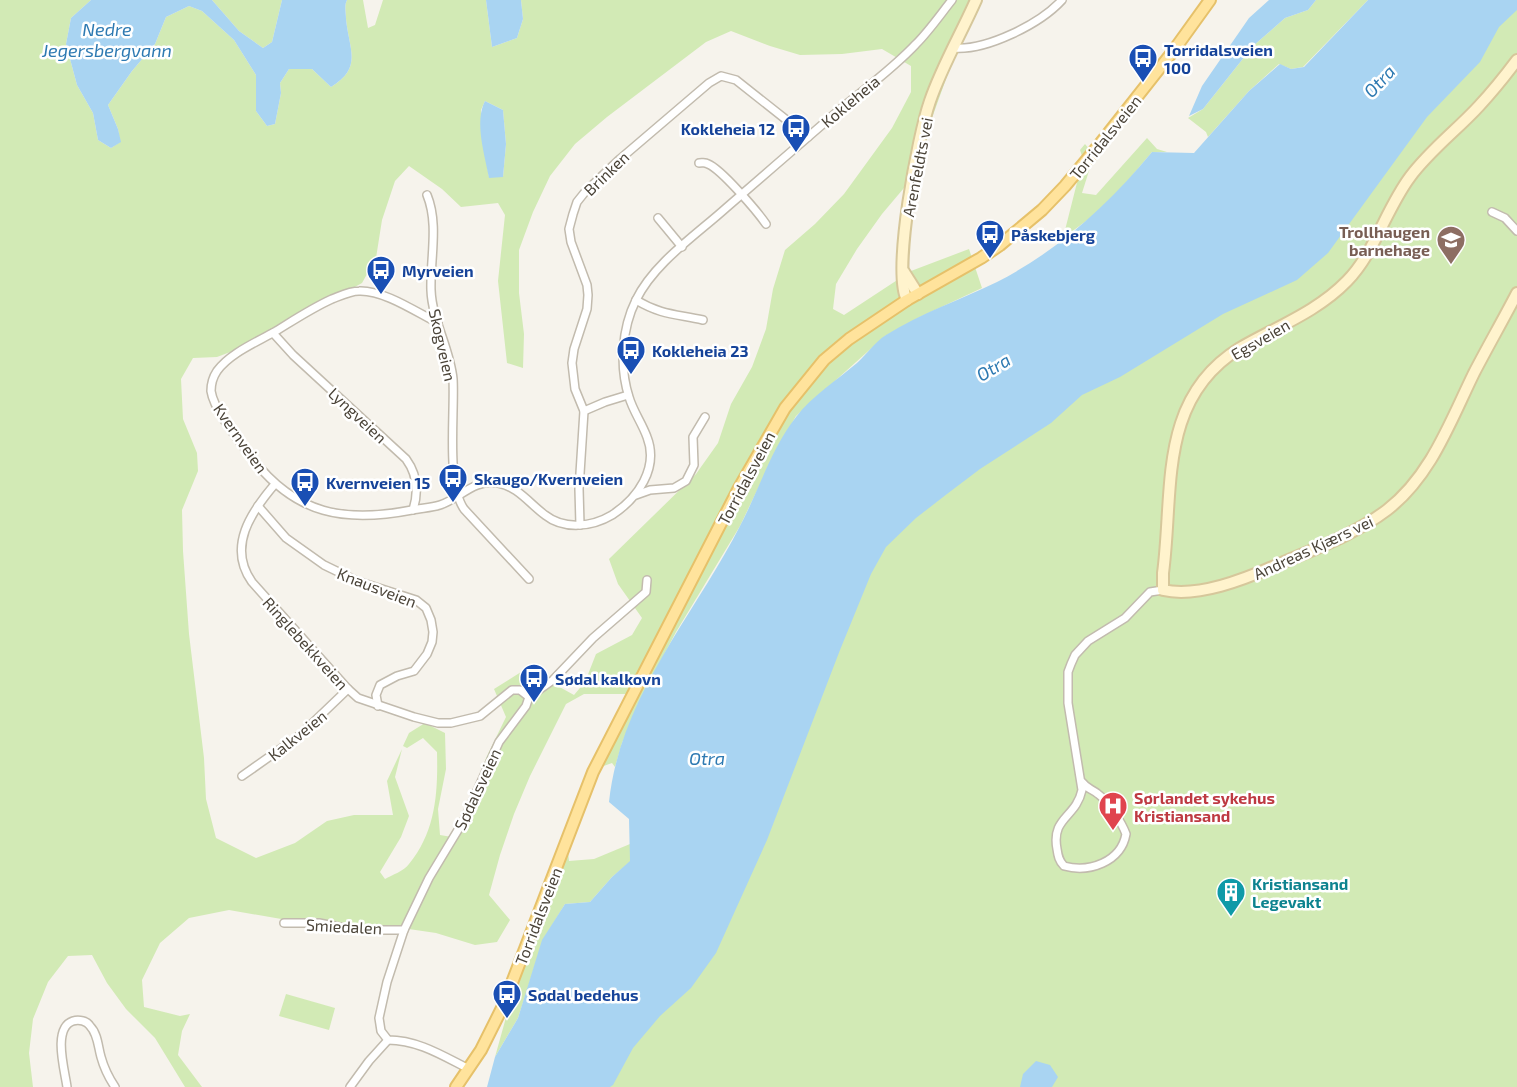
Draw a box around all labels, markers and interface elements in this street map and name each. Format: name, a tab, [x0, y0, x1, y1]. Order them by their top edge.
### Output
water label: Nedre Jegersbergvann	[41, 18, 172, 61]
place label: Torridalsveien 100	[1164, 40, 1273, 77]
bus stop icon: Torridalsveien 100	[1127, 42, 1159, 84]
water label: Otra	[1359, 60, 1399, 102]
street label: Kokleheia	[817, 71, 883, 131]
street label: Torridalsveien	[1065, 91, 1145, 183]
bus stop icon: Kokleheia 12	[780, 112, 812, 154]
street label: Arenfeldts vei	[898, 116, 936, 218]
place label: Kokleheia 12	[681, 119, 775, 138]
street label: Brinken	[579, 147, 633, 199]
bus stop icon: Påskebjerg	[974, 218, 1006, 260]
place label: Trollhaugen barnehage	[1339, 222, 1430, 259]
school or university icon: Trollhaugen barnehage	[1435, 224, 1467, 266]
place label: Påskebjerg	[1011, 225, 1096, 244]
bus stop icon: Myrveien	[365, 254, 397, 296]
place label: Myrveien	[402, 261, 474, 281]
street label: Skogveien	[425, 307, 461, 383]
street label: Egsveien	[1227, 315, 1293, 363]
bus stop icon: Kokleheia 23	[615, 334, 647, 376]
place label: Kokleheia 23	[652, 341, 749, 360]
water label: Otra	[972, 348, 1014, 386]
street label: Lyngveien	[325, 383, 391, 447]
street label: Kvernveien	[210, 400, 272, 476]
street label: Torridalsveien	[713, 428, 779, 528]
bus stop icon: Skaugo/Kvernveien	[437, 462, 469, 504]
bus stop icon: Kvernveien 15	[289, 466, 321, 508]
place label: Skaugo/Kvernveien	[474, 469, 623, 488]
place label: Kvernveien 15	[326, 473, 430, 492]
street label: Andreas Kjærs vei	[1250, 511, 1376, 584]
street label: Knausveien	[335, 563, 419, 611]
street label: Ringlebekkveien	[259, 593, 353, 693]
bus stop icon: Sødal kalkovn	[518, 662, 550, 704]
place label: Sødal kalkovn	[555, 669, 661, 688]
street label: Kalkveien	[264, 706, 330, 764]
street label: Sødalsveien	[450, 745, 504, 833]
water label: Otra	[689, 747, 725, 769]
place label: Sørlandet sykehus Kristiansand	[1134, 788, 1275, 825]
hospital icon: Sørlandet sykehus Kristiansand	[1097, 790, 1129, 832]
street label: Torridalsveien	[511, 865, 565, 967]
place label: Kristiansand Legevakt	[1252, 874, 1348, 911]
building icon: Kristiansand Legevakt	[1215, 876, 1247, 918]
street label: Smiedalen	[305, 915, 383, 937]
bus stop icon: Sødal bedehus	[491, 978, 523, 1020]
place label: Sødal bedehus	[528, 985, 639, 1004]

